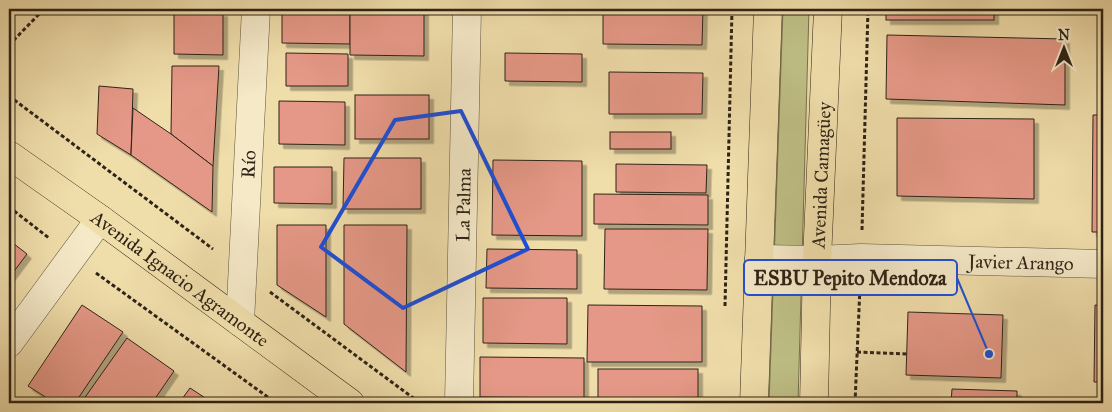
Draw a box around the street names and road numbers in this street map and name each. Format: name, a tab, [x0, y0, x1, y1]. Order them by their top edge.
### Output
street label: Avenida Camagüey	[806, 100, 836, 250]
street label: Río	[236, 149, 261, 179]
street label: La Palma	[451, 167, 476, 242]
street label: Avenida Ignacio Agramonte	[86, 205, 274, 352]
street label: Javier Arango	[966, 250, 1074, 276]

